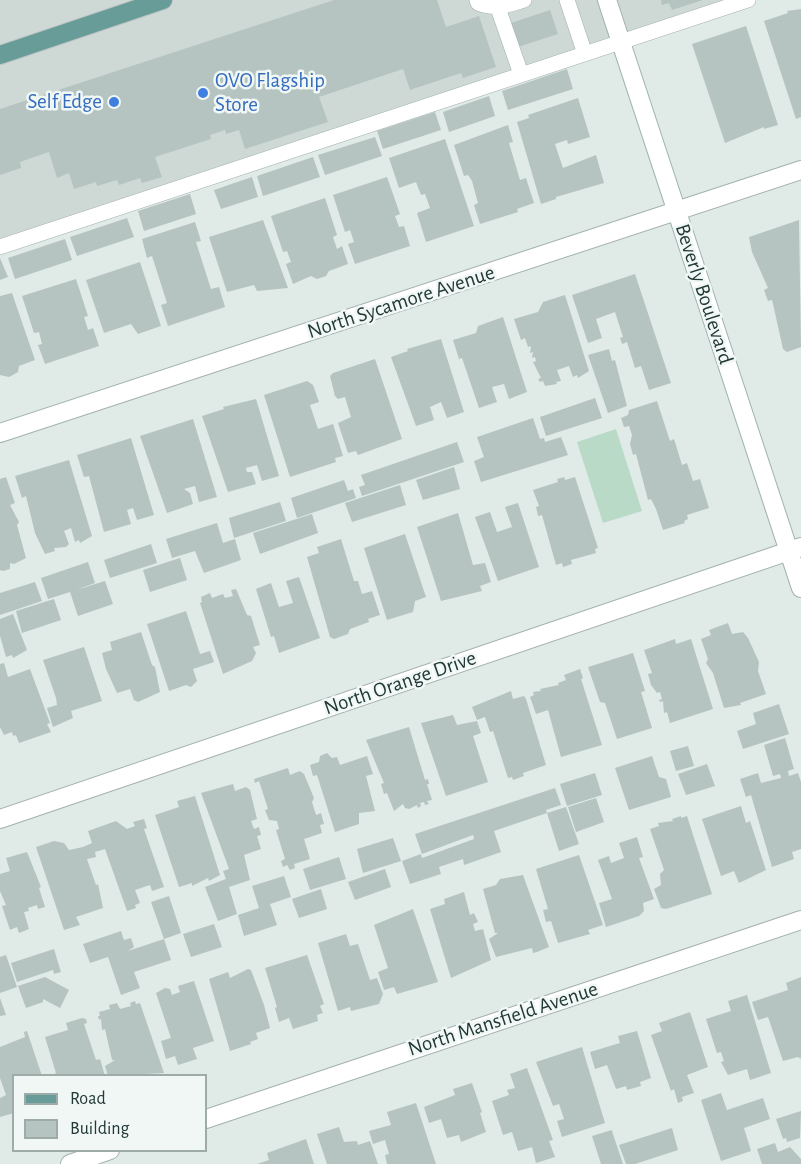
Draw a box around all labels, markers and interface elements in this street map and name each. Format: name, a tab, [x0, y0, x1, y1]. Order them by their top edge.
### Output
place label: OVO Flagship Store	[215, 68, 325, 118]
marker: OVO Flagship Store	[196, 86, 210, 100]
place label: Self Edge	[27, 89, 102, 115]
marker: Self Edge	[107, 95, 121, 109]
street label: Beverly Boulevard	[669, 221, 739, 367]
street label: North Sycamore Avenue	[304, 260, 498, 344]
street label: North Orange Drive	[321, 645, 479, 721]
street label: North Mansfield Avenue	[405, 976, 601, 1062]
legend	[12, 1074, 207, 1152]
text: Road	[70, 1090, 106, 1108]
text: Building	[70, 1120, 129, 1138]

